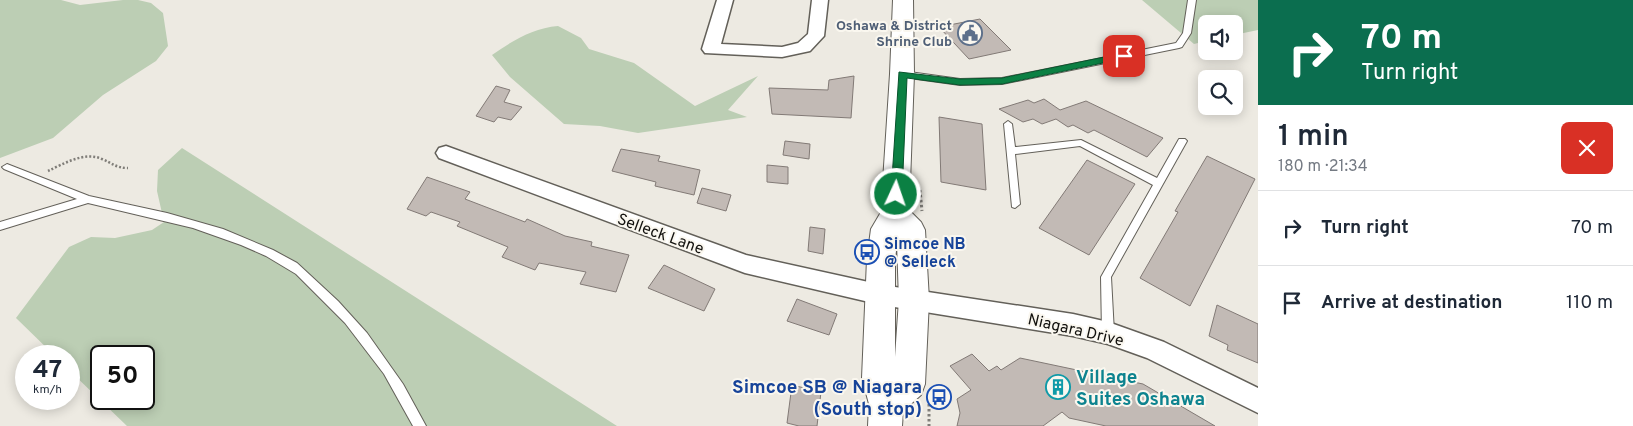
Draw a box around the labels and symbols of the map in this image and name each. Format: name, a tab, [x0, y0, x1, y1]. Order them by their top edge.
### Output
place label: Oshawa & District Shrine Club	[836, 18, 952, 51]
public building icon: Oshawa & District Shrine Club	[957, 20, 983, 46]
pin	[1103, 35, 1145, 77]
position arrow	[869, 167, 921, 219]
street label: Selleck Lane	[614, 210, 706, 260]
place label: Simcoe NB @ Selleck	[884, 235, 966, 273]
bus stop icon: Simcoe NB @ Selleck	[854, 239, 880, 265]
street label: Niagara Drive	[1026, 310, 1125, 352]
speed limit sign: 50	[90, 345, 155, 410]
place label: Village Suites Oshawa	[1076, 366, 1205, 412]
building icon: Village Suites Oshawa	[1045, 374, 1071, 400]
place label: Simcoe SB @ Niagara (South stop)	[732, 376, 922, 422]
bus stop icon: Simcoe SB @ Niagara (South stop)	[926, 384, 952, 410]

